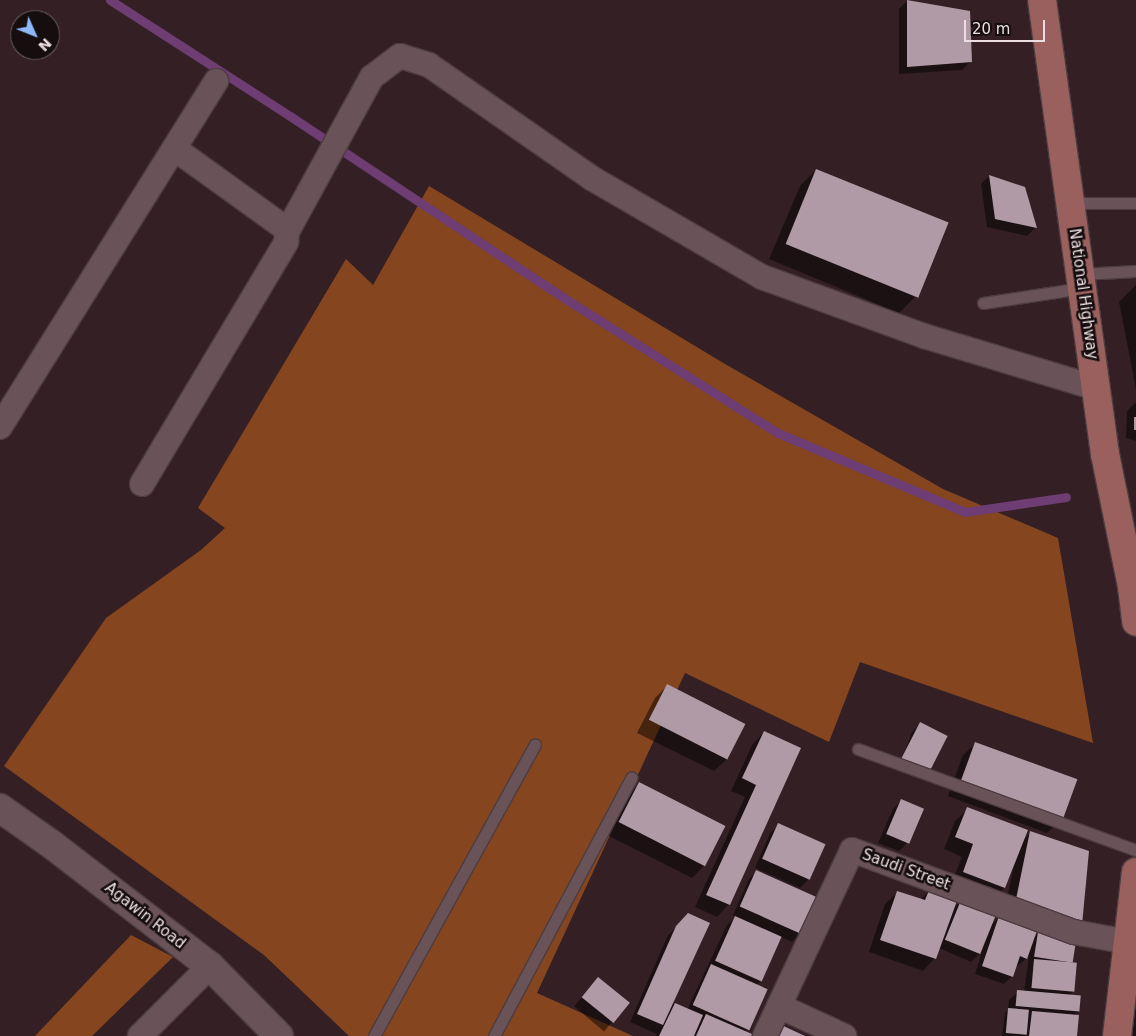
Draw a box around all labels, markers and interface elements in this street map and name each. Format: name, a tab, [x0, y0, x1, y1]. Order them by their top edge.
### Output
north arrow	[10, 10, 60, 60]
scale bar	[966, 10, 1047, 42]
text: 20 m	[972, 20, 1010, 38]
text: N	[35, 35, 55, 54]
street label: National Highway	[1065, 227, 1101, 361]
street label: Saudi Street	[860, 846, 952, 894]
street label: Agawin Road	[101, 879, 189, 953]

